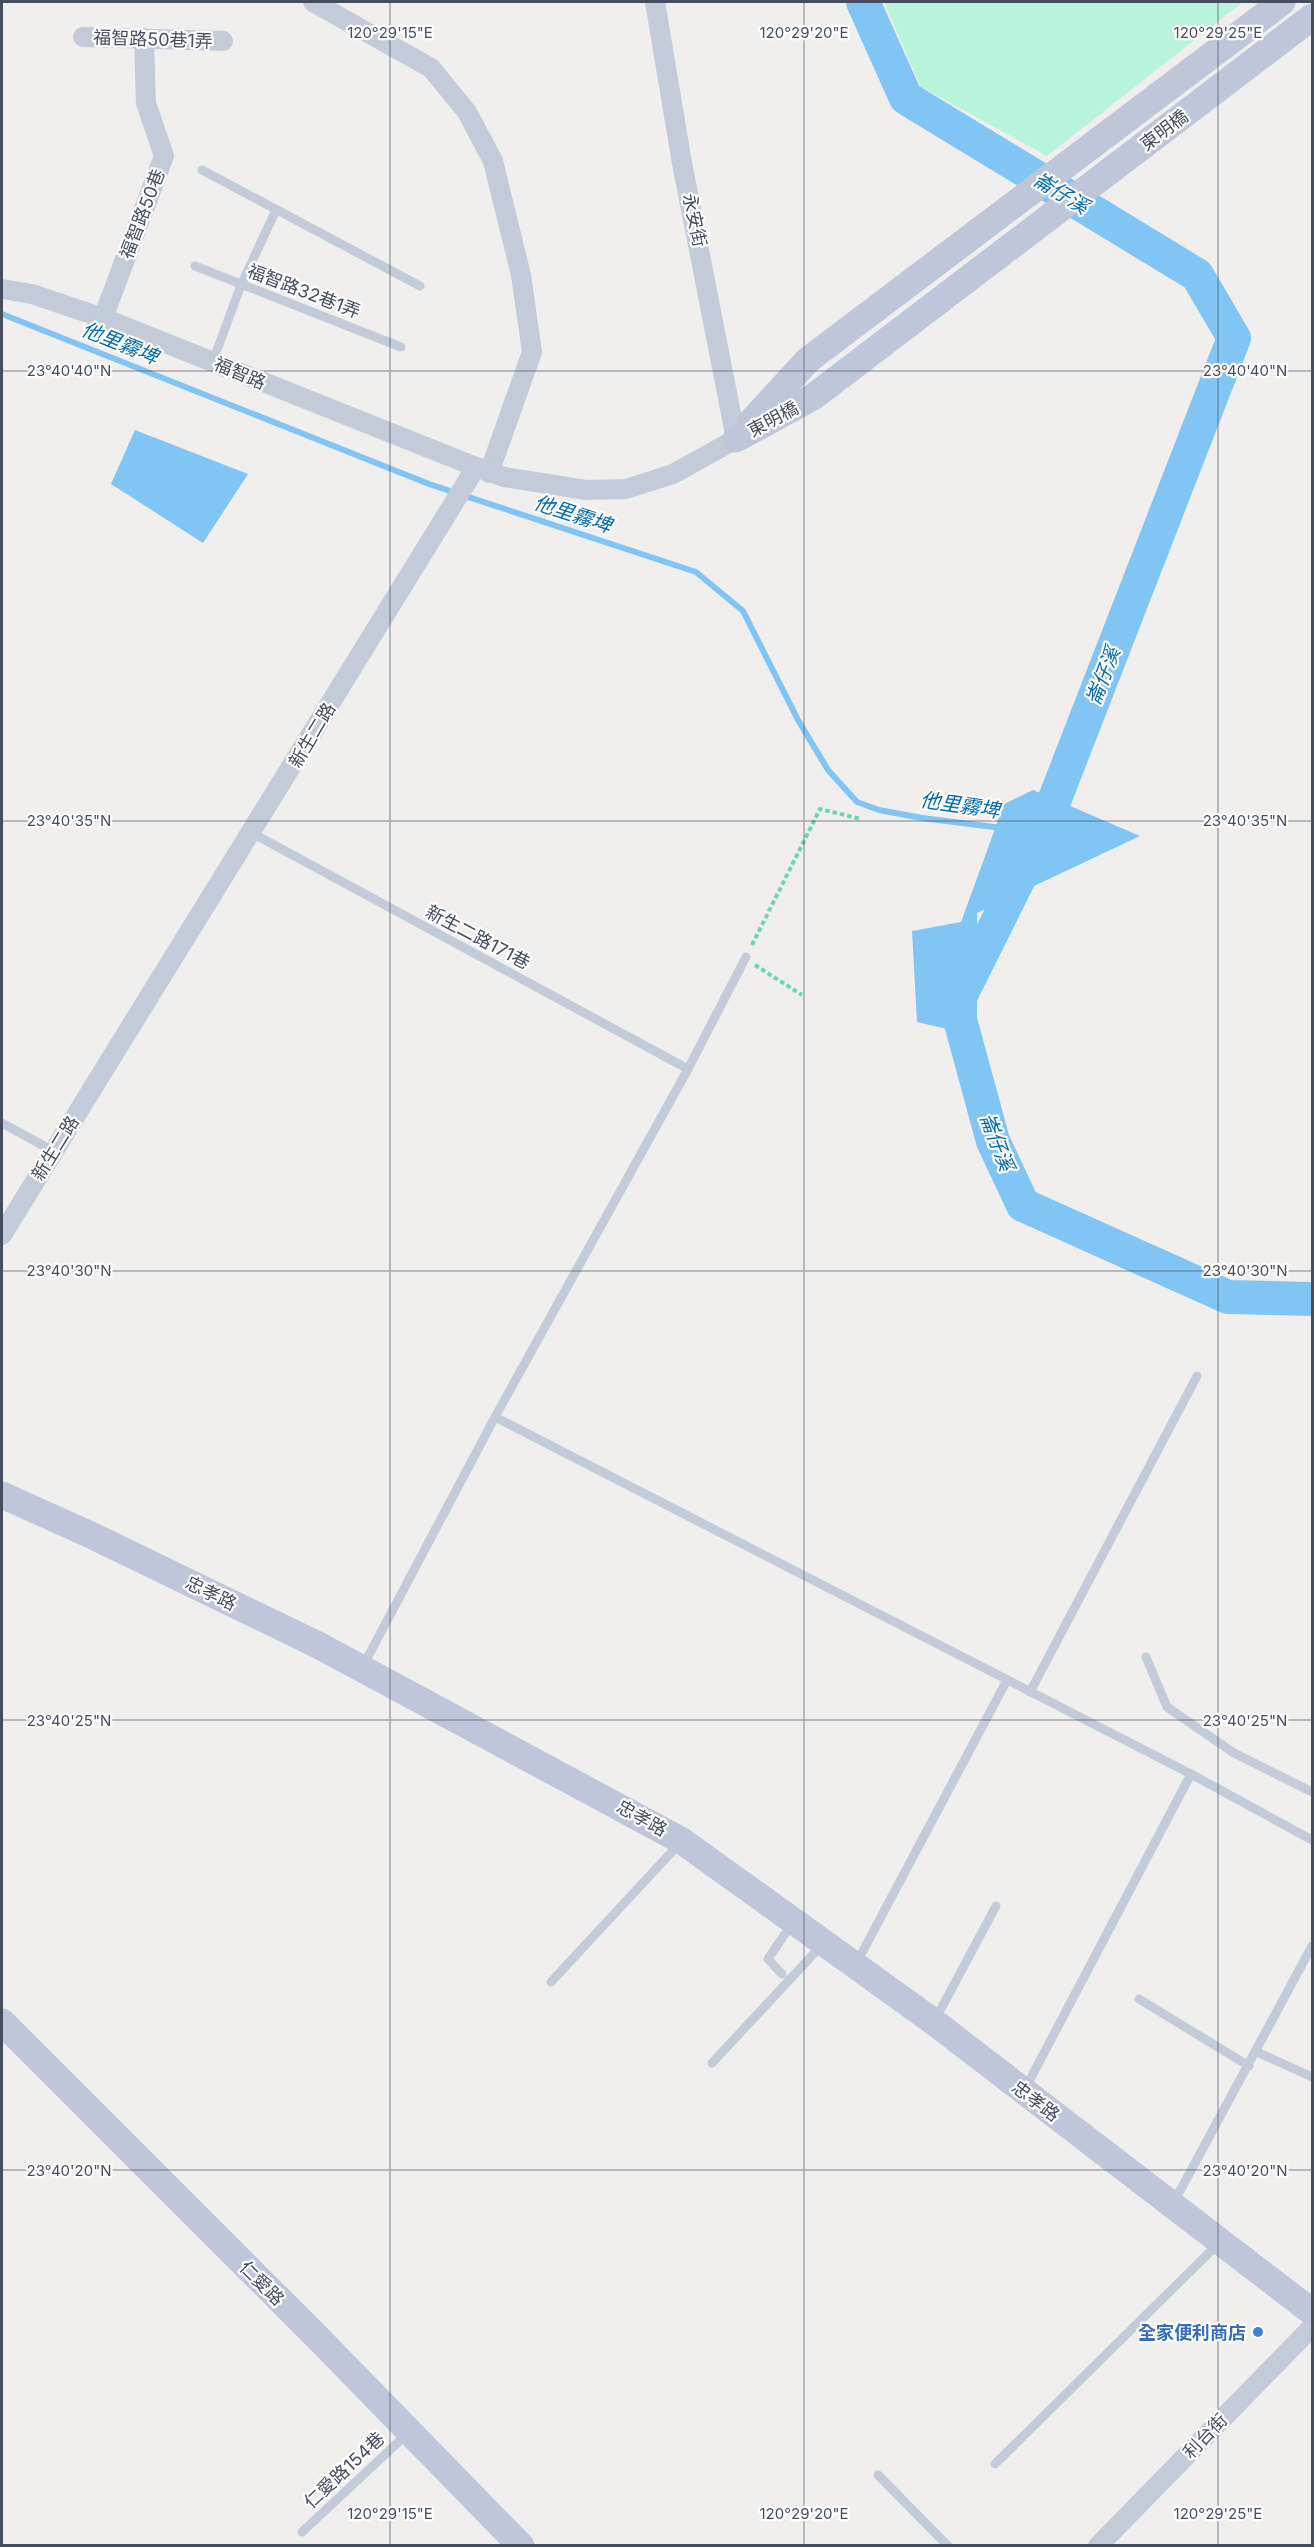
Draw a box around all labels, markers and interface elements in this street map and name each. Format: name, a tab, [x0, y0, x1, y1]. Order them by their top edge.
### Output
text: 120°29'15"E	[347, 23, 433, 42]
text: 120°29'20"E	[759, 23, 849, 42]
text: 120°29'25"E	[1174, 23, 1262, 42]
street label: 福智路50巷1弄	[93, 26, 213, 52]
street label: 東明橋	[1136, 105, 1192, 155]
street label: 福智路50巷	[115, 166, 169, 262]
water label: 崙仔溪	[1029, 167, 1095, 220]
street label: 永安街	[679, 191, 711, 249]
street label: 福智路32巷1弄	[244, 260, 364, 322]
water label: 他里霧埤	[78, 317, 163, 370]
street label: 福智路	[211, 353, 269, 393]
text: 23°40'40"N	[27, 361, 111, 380]
text: 23°40'40"N	[1203, 361, 1287, 380]
street label: 東明橋	[744, 397, 802, 441]
water label: 他里霧埤	[531, 490, 617, 538]
water label: 崙仔溪	[1081, 641, 1126, 708]
street label: 新生二路	[284, 699, 340, 771]
water label: 他里霧埤	[919, 788, 1003, 823]
text: 23°40'35"N	[27, 811, 111, 830]
text: 23°40'35"N	[1203, 811, 1287, 830]
street label: 新生二路171巷	[422, 901, 534, 973]
water label: 崙仔溪	[975, 1110, 1020, 1177]
street label: 新生二路	[27, 1112, 83, 1184]
text: 23°40'30"N	[26, 1261, 112, 1280]
text: 23°40'30"N	[1202, 1261, 1288, 1280]
street label: 忠孝路	[182, 1572, 240, 1614]
text: 23°40'25"N	[27, 1711, 111, 1730]
text: 23°40'25"N	[1203, 1711, 1287, 1730]
street label: 忠孝路	[613, 1796, 671, 1840]
street label: 忠孝路	[1008, 2076, 1064, 2126]
text: 23°40'20"N	[27, 2161, 111, 2180]
text: 23°40'20"N	[1203, 2161, 1287, 2180]
street label: 仁愛路	[235, 2256, 289, 2310]
place label: 全家便利商店	[1138, 2322, 1246, 2343]
marker: 全家便利商店	[1251, 2325, 1265, 2339]
street label: 利台街	[1179, 2409, 1231, 2463]
street label: 仁愛路154巷	[300, 2428, 388, 2512]
text: 120°29'15"E	[347, 2504, 433, 2523]
text: 120°29'20"E	[759, 2504, 849, 2523]
text: 120°29'25"E	[1174, 2504, 1262, 2523]

